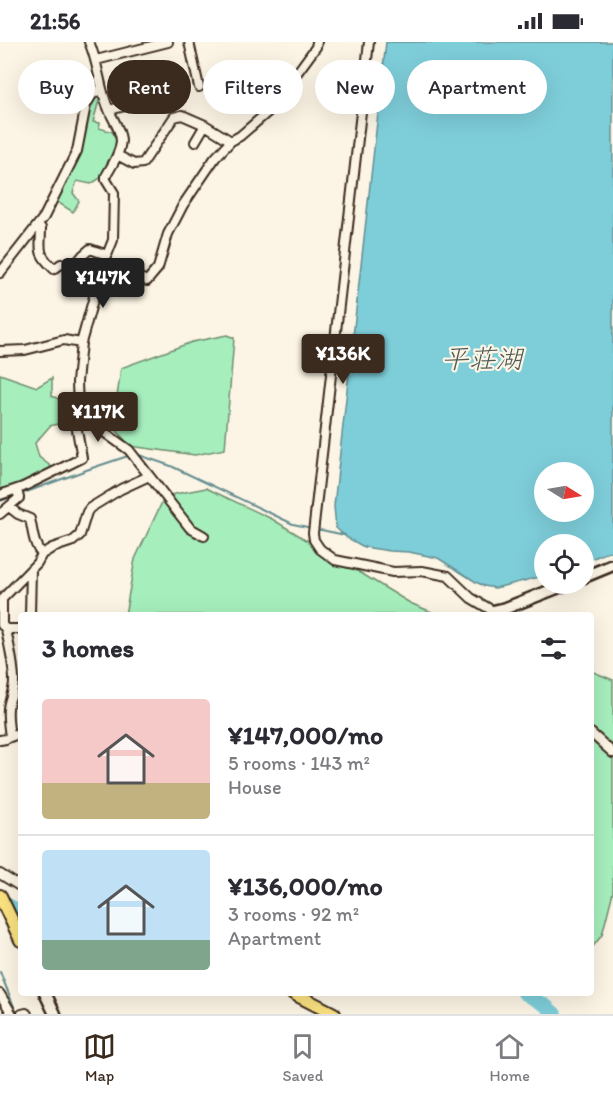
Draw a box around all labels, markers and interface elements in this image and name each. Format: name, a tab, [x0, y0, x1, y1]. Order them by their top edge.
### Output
text: 21:56	[30, 8, 80, 35]
chip: Buy	[18, 60, 95, 114]
chip: Rent	[107, 60, 191, 114]
chip: Filters	[203, 60, 303, 114]
chip: New	[315, 60, 395, 114]
chip: Apartment	[407, 60, 547, 114]
pin: ¥147K	[61, 258, 145, 309]
text: ¥147K	[75, 265, 131, 289]
pin: ¥136K	[301, 334, 385, 385]
text: ¥136K	[316, 341, 370, 365]
water label: 平荘湖	[442, 342, 524, 375]
pin: ¥117K	[56, 392, 140, 443]
text: ¥117K	[72, 399, 124, 423]
north arrow	[534, 462, 594, 522]
map controls	[534, 462, 594, 594]
button: locate	[534, 534, 594, 594]
text: 3 homes	[42, 632, 134, 664]
icon: filters	[537, 632, 570, 665]
text: ¥147,000/mo	[228, 719, 383, 751]
icon: home	[90, 723, 162, 795]
text: 5 rooms · 143 m²	[228, 751, 370, 775]
text: House	[228, 775, 282, 799]
text: ¥136,000/mo	[228, 870, 383, 902]
icon: home	[90, 874, 162, 946]
text: 3 rooms · 92 m²	[228, 902, 359, 926]
text: Apartment	[228, 926, 321, 950]
tab: Map	[83, 1030, 116, 1085]
tab: Saved	[282, 1030, 323, 1085]
tab: Home	[490, 1030, 530, 1085]

